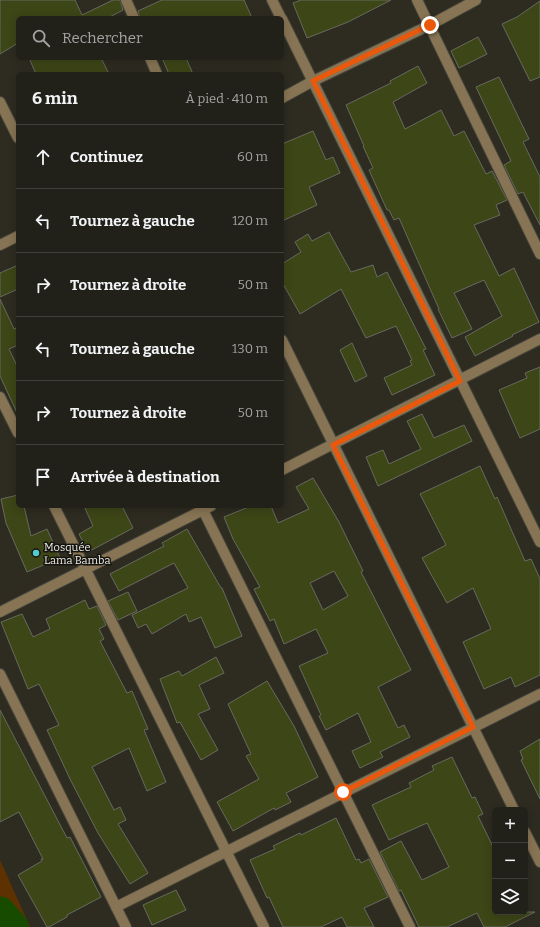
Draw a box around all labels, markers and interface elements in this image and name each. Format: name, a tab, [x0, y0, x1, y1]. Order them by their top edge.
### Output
search box	[16, 16, 284, 60]
route end	[421, 16, 439, 34]
icon: search	[30, 27, 52, 49]
text: Rechercher	[62, 29, 143, 47]
text: 6 min	[32, 88, 78, 109]
text: À pied · 410 m	[186, 91, 268, 106]
icon: ahead	[32, 146, 54, 168]
text: Continuez	[70, 148, 143, 166]
text: 60 m	[237, 149, 268, 164]
icon: left	[32, 210, 54, 232]
text: Tournez à gauche	[70, 212, 195, 230]
text: 120 m	[232, 213, 268, 228]
icon: right	[32, 274, 54, 296]
text: Tournez à droite	[70, 276, 186, 294]
text: 50 m	[238, 277, 268, 292]
icon: left	[32, 338, 54, 360]
text: Tournez à gauche	[70, 340, 195, 358]
text: 130 m	[232, 341, 268, 356]
icon: right	[32, 402, 54, 424]
text: Tournez à droite	[70, 404, 186, 422]
text: 50 m	[238, 405, 268, 420]
icon: arrive	[32, 466, 54, 488]
text: Arrivée à destination	[70, 468, 220, 486]
place label: Mosquée Lama Bamba	[44, 541, 110, 567]
marker: Mosquée Lama Bamba	[31, 548, 41, 558]
route start	[334, 783, 352, 801]
map controls	[492, 807, 528, 915]
button: +	[492, 807, 528, 843]
button: −	[492, 843, 528, 879]
button: layers	[492, 879, 528, 915]

